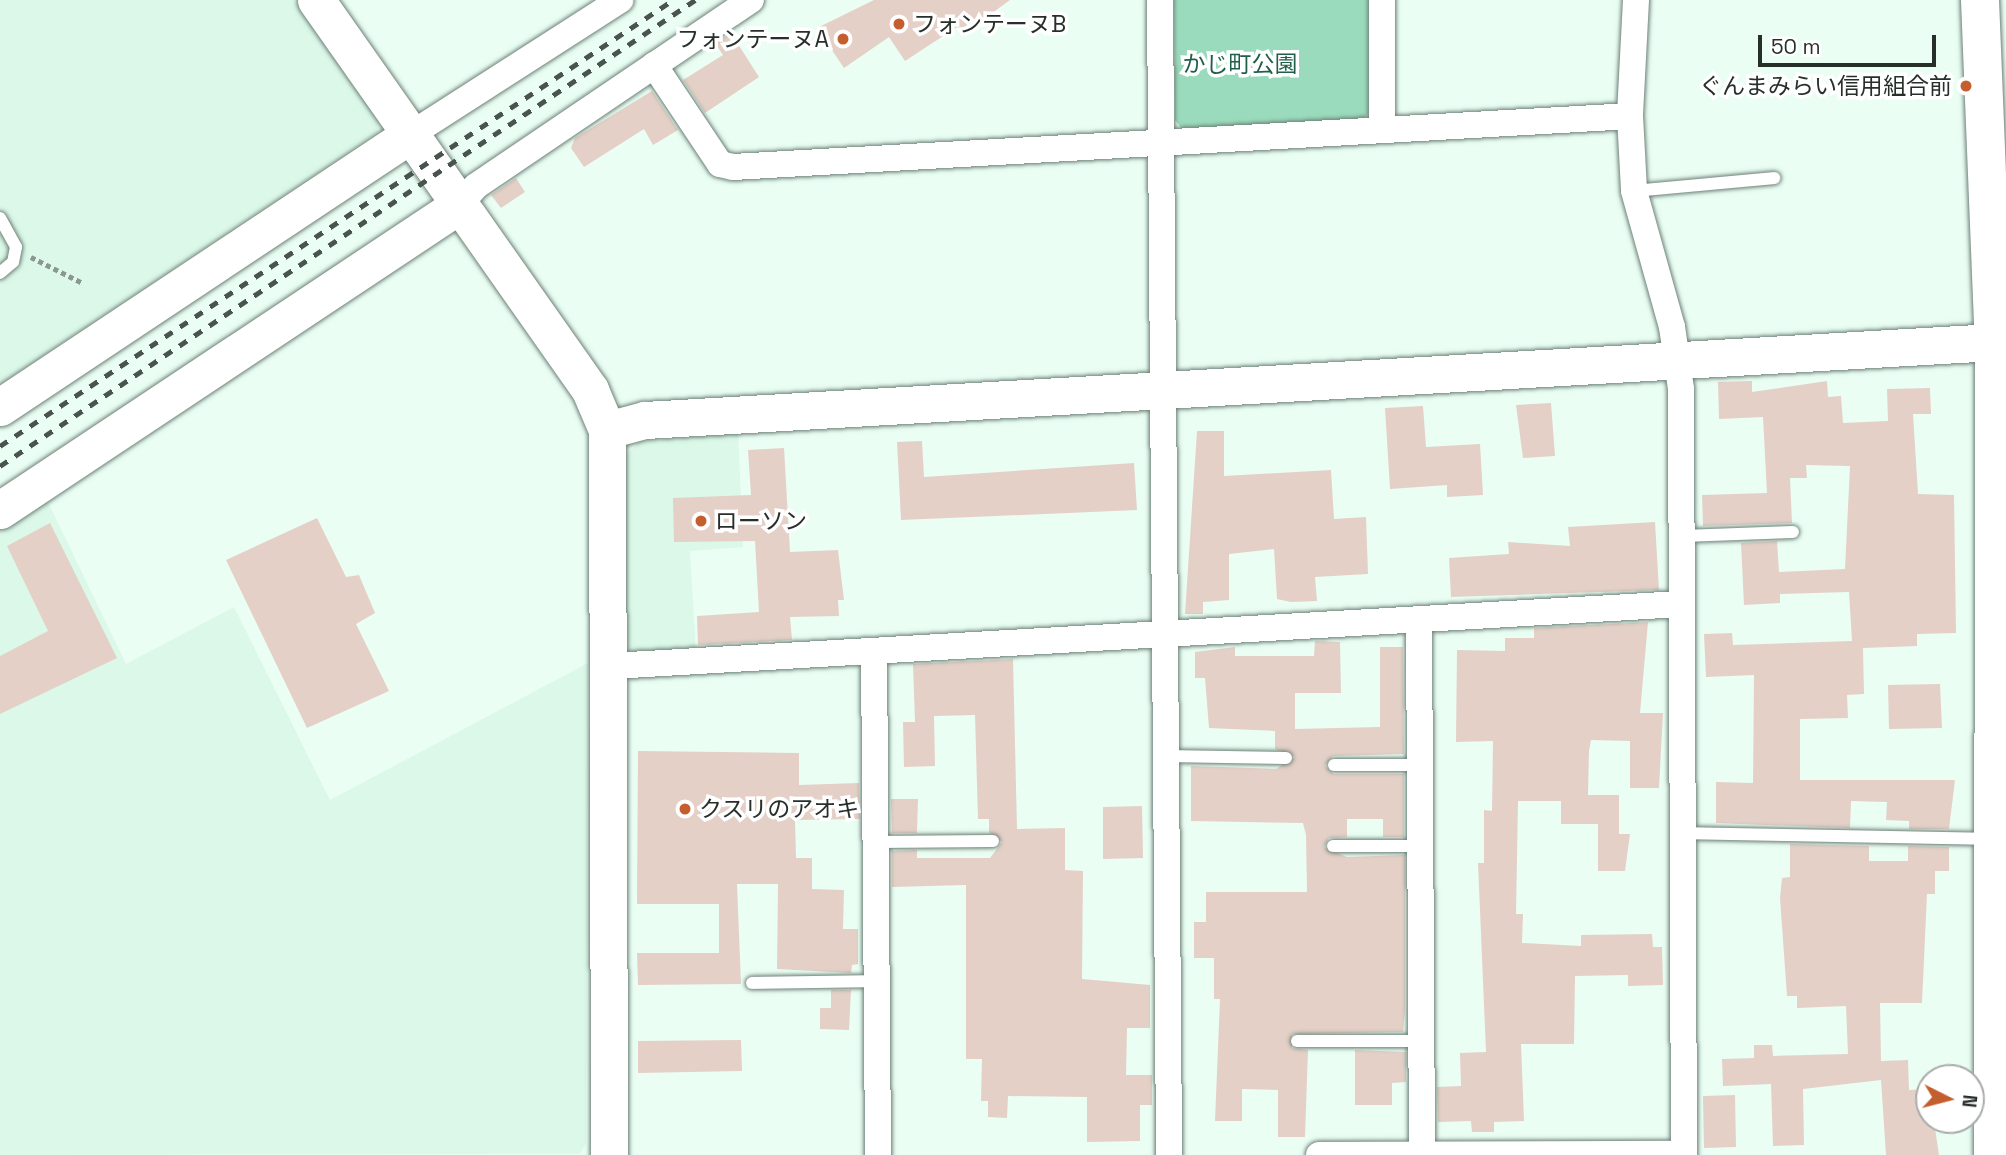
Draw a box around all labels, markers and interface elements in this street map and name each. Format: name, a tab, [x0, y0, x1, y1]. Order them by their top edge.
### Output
place label: フォンテーヌB	[913, 10, 1066, 38]
marker: フォンテーヌB	[891, 16, 907, 32]
scale bar	[1761, 21, 1940, 65]
place label: フォンテーヌA	[677, 25, 829, 53]
marker: フォンテーヌA	[835, 31, 851, 47]
text: 50 m	[1771, 33, 1821, 60]
park label: かじ町公園	[1183, 50, 1297, 78]
place label: ぐんまみらい信用組合前	[1699, 72, 1952, 100]
marker: ぐんまみらい信用組合前	[1958, 78, 1974, 94]
place label: ローソン	[715, 507, 807, 535]
marker: ローソン	[693, 513, 709, 529]
place label: クスリのアオキ	[699, 795, 860, 823]
marker: クスリのアオキ	[677, 801, 693, 817]
north arrow	[1915, 1064, 1985, 1134]
text: N	[1956, 1093, 1982, 1109]

